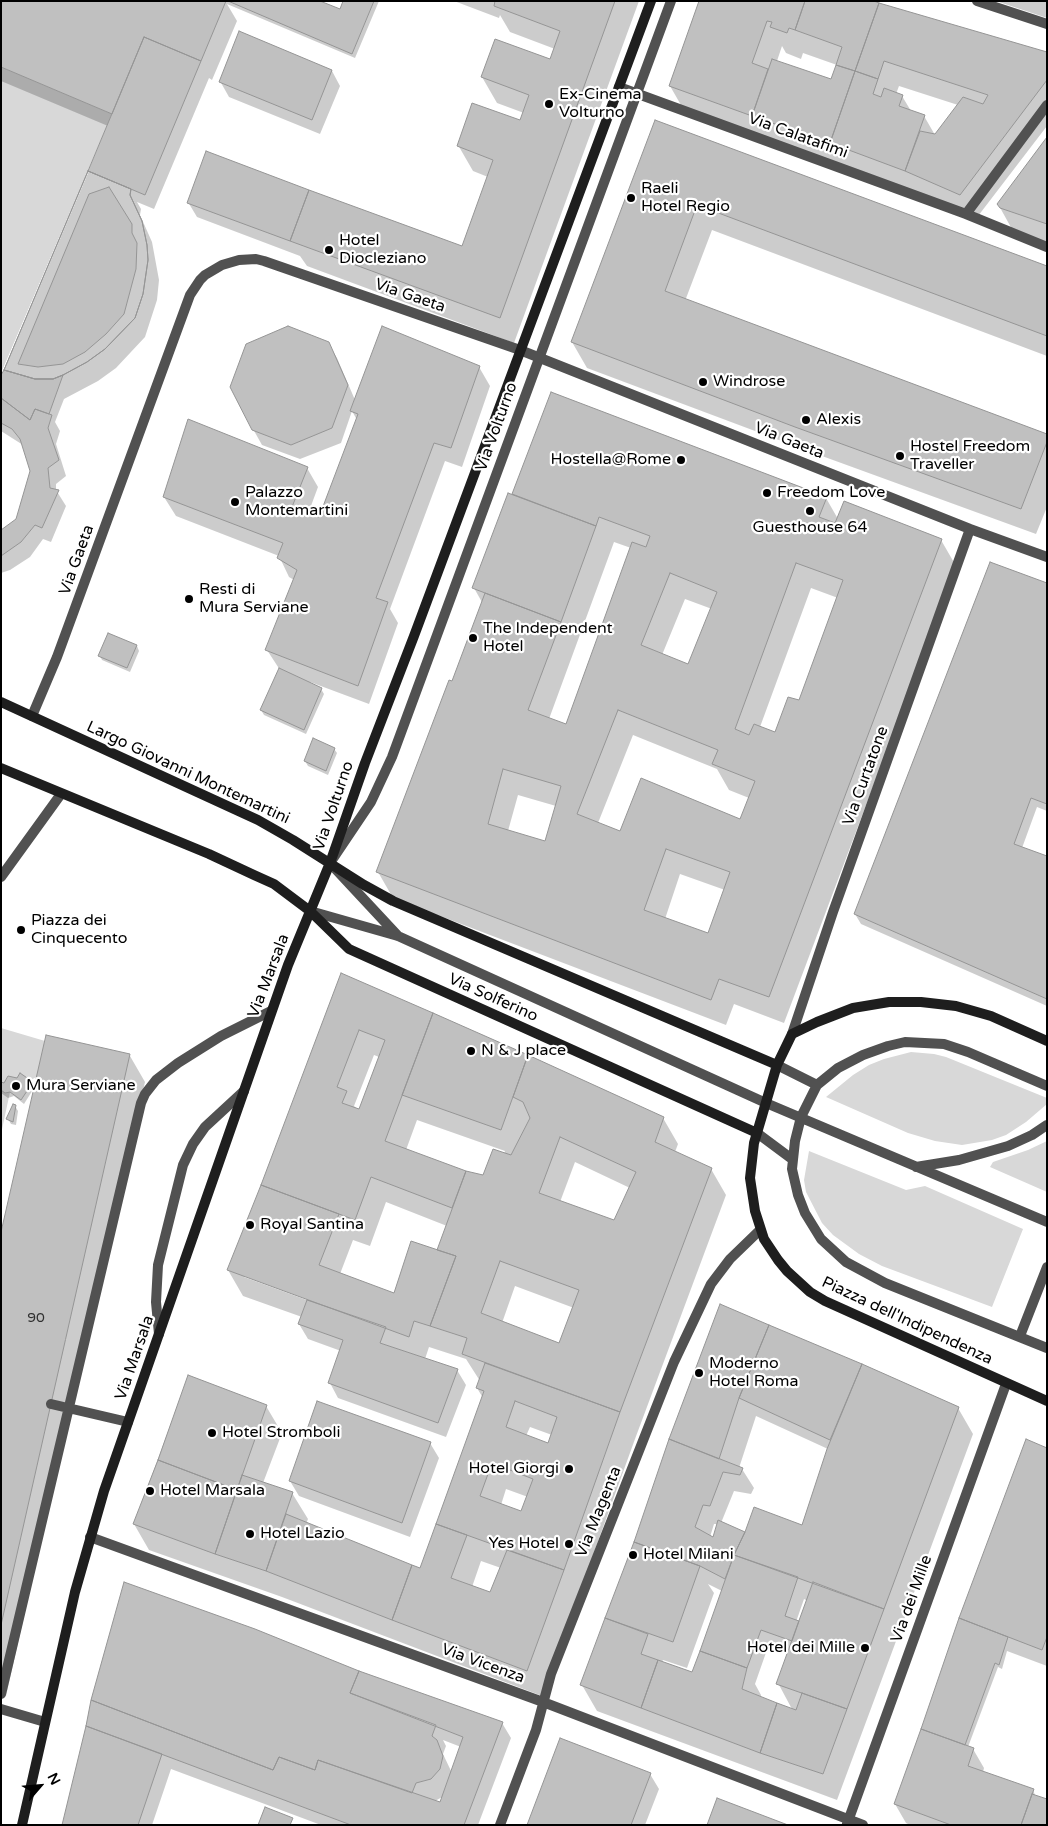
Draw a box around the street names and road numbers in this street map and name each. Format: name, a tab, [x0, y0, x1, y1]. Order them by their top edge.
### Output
street label: Via Calatafimi	[746, 109, 850, 163]
street label: Via Gaeta	[372, 275, 448, 317]
street label: Via Volturno	[472, 380, 522, 474]
street label: Via Gaeta	[751, 418, 827, 464]
street label: Via Gaeta	[55, 522, 99, 598]
street label: Largo Giovanni Montemartini	[83, 717, 293, 829]
street label: Via Curtatone	[839, 724, 893, 828]
street label: Via Volturno	[310, 759, 358, 853]
street label: Via Marsala	[244, 931, 294, 1021]
street label: Via Solferino	[445, 970, 541, 1026]
street label: Piazza dell'Indipendenza	[819, 1273, 995, 1369]
street label: Via Marsala	[112, 1313, 158, 1403]
street label: Via Magenta	[572, 1464, 626, 1560]
street label: Via dei Mille	[887, 1553, 937, 1645]
street label: Via Vicenza	[439, 1640, 527, 1688]

